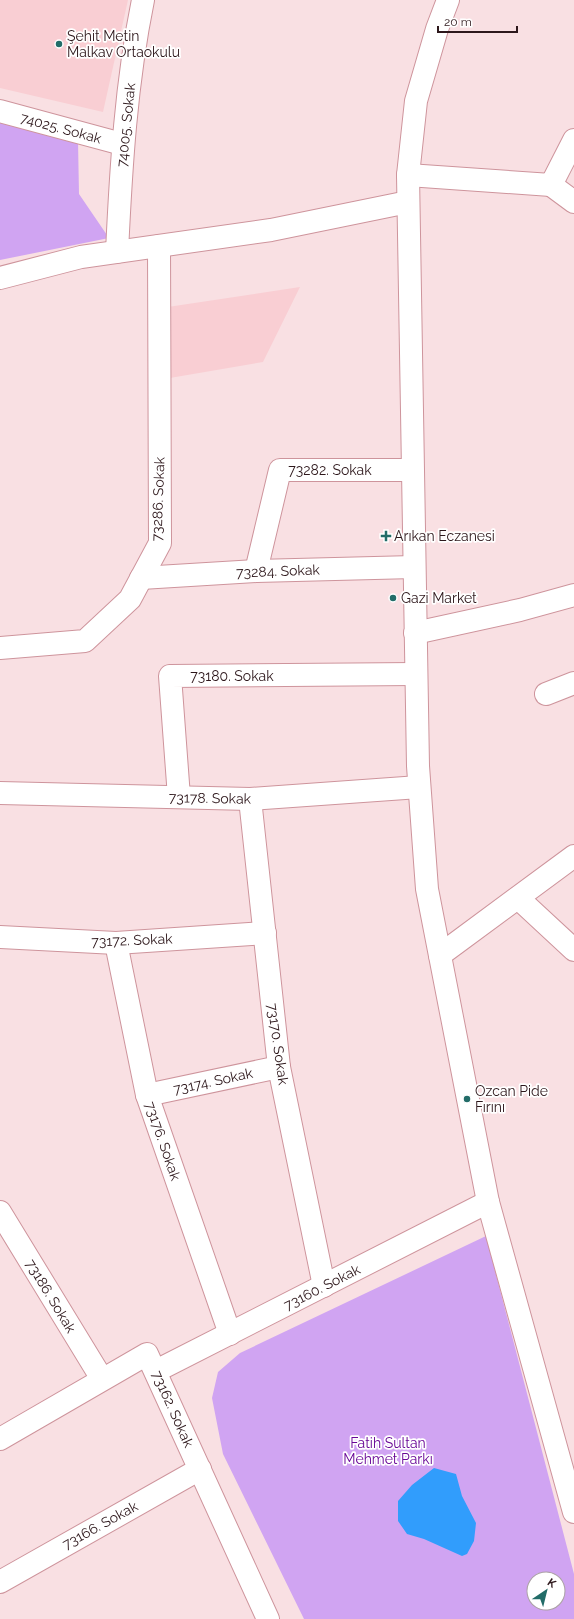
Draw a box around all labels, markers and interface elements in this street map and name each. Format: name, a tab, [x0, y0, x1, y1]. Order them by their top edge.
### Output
scale bar	[438, 8, 517, 34]
text: 20 m	[444, 15, 472, 29]
place label: Şehit Metin Malkav Ortaokulu	[67, 28, 180, 60]
marker: Şehit Metin Malkav Ortaokulu	[54, 39, 64, 49]
street label: 74005. Sokak	[114, 81, 138, 168]
street label: 74025. Sokak	[19, 109, 104, 147]
street label: 73286. Sokak	[149, 456, 167, 542]
street label: 73282. Sokak	[288, 462, 372, 478]
place label: Arıkan Eczanesi	[394, 528, 495, 544]
marker: Arıkan Eczanesi	[381, 531, 391, 541]
street label: 73284. Sokak	[236, 562, 321, 580]
place label: Gazi Market	[401, 590, 477, 606]
marker: Gazi Market	[388, 593, 398, 603]
street label: 73180. Sokak	[190, 668, 274, 684]
street label: 73178. Sokak	[169, 789, 252, 807]
street label: 73172. Sokak	[91, 931, 173, 949]
street label: 73170. Sokak	[264, 1002, 292, 1086]
street label: 73174. Sokak	[172, 1065, 255, 1097]
place label: Ozcan Pide Fırını	[475, 1083, 548, 1115]
marker: Ozcan Pide Fırını	[462, 1094, 472, 1104]
street label: 73176. Sokak	[142, 1099, 184, 1183]
street label: 73186. Sokak	[23, 1256, 80, 1336]
street label: 73160. Sokak	[281, 1261, 363, 1313]
street label: 73162. Sokak	[149, 1368, 197, 1450]
park label: Fatih Sultan Mehmet Parkı	[343, 1435, 433, 1467]
street label: 73166. Sokak	[60, 1498, 141, 1552]
north arrow	[526, 1571, 566, 1611]
text: K	[545, 1576, 559, 1591]

